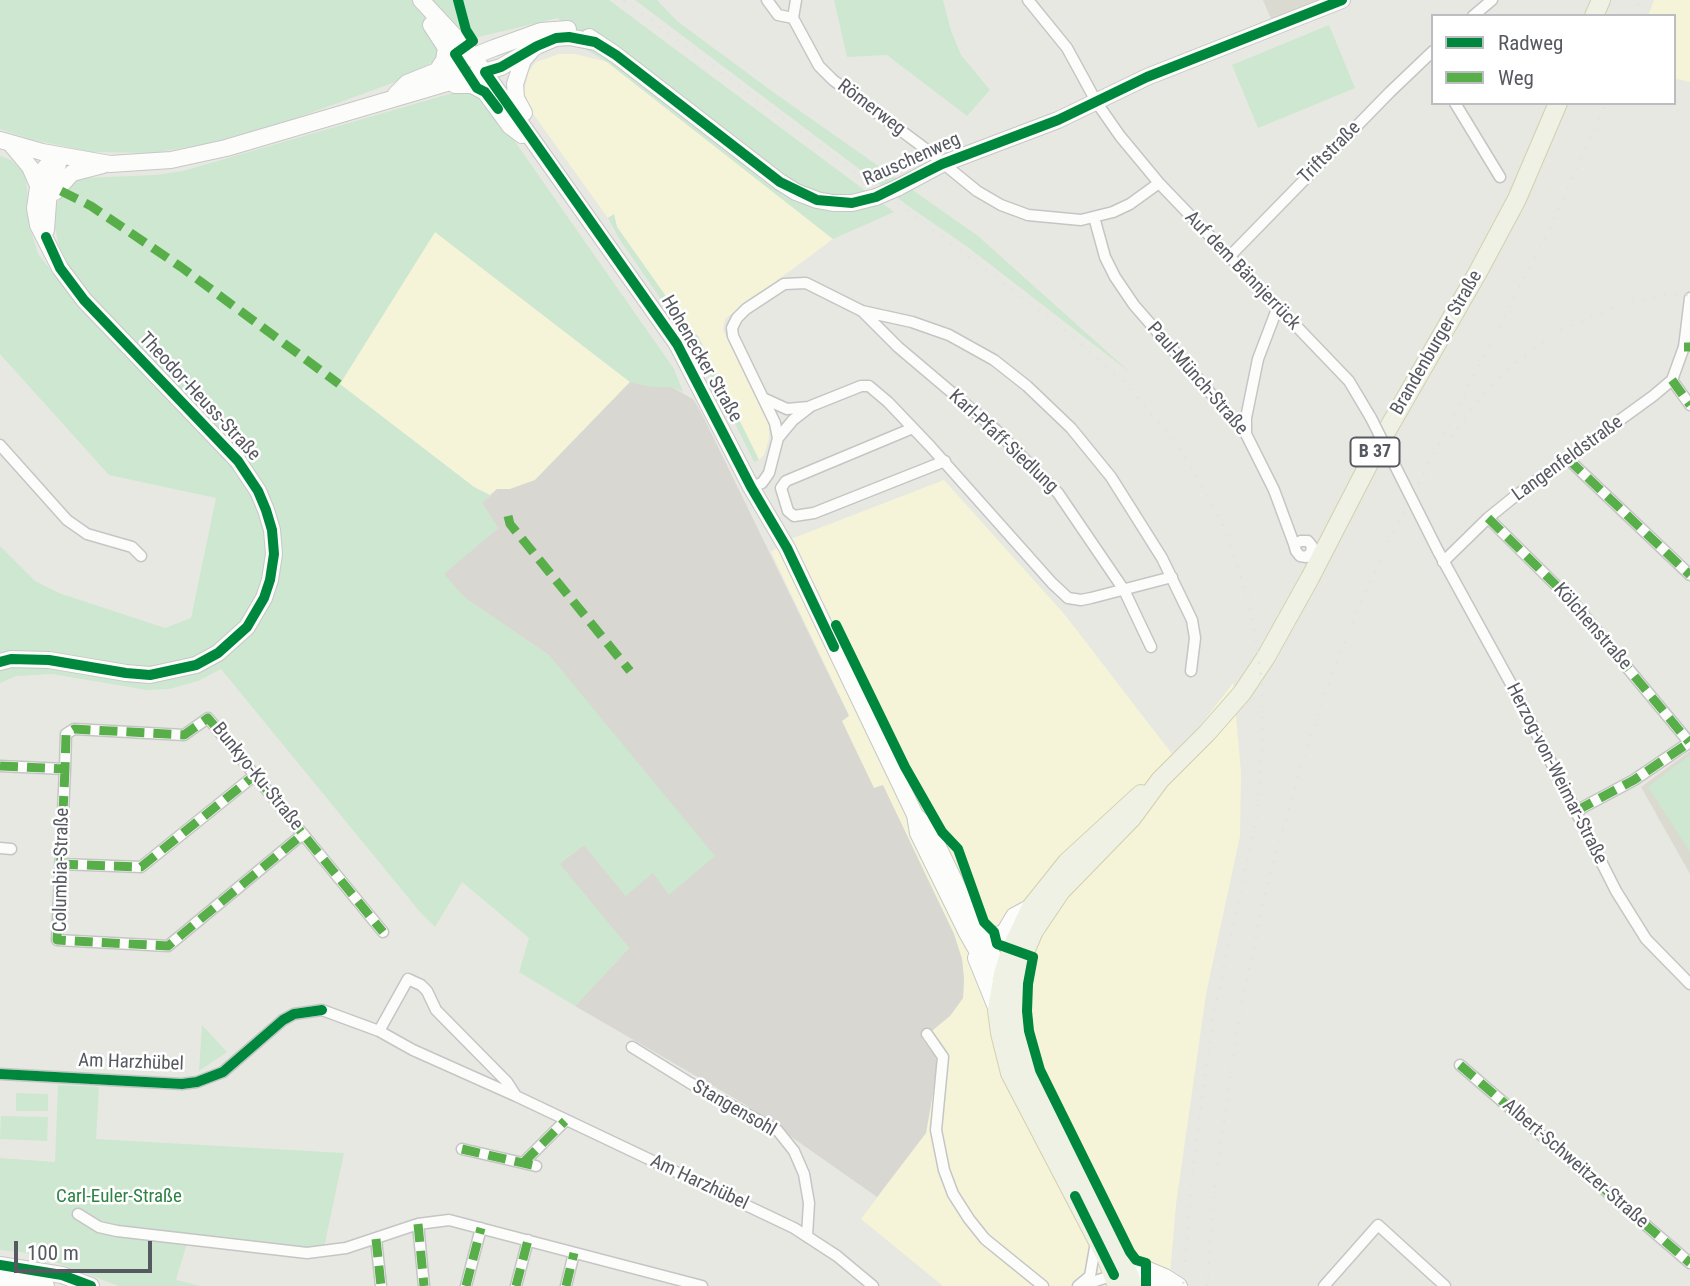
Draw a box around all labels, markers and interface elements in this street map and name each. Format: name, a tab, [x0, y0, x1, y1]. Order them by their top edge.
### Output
legend	[1431, 14, 1676, 105]
text: Radweg	[1498, 31, 1563, 55]
text: Weg	[1498, 66, 1534, 90]
street label: Römerweg	[832, 75, 910, 141]
street label: Triftstraße	[1294, 117, 1366, 189]
street label: Rauschenweg	[860, 128, 964, 192]
street label: Auf dem Bännjerrück	[1179, 207, 1305, 335]
street label: Brandenburger Straße	[1386, 267, 1488, 419]
street label: Hohenecker Straße	[655, 292, 747, 426]
street label: Paul-Münch-Straße	[1142, 318, 1252, 440]
street label: Theodor-Heuss-Straße	[133, 328, 265, 466]
street label: Karl-Pfaff-Siedlung	[944, 385, 1062, 499]
street label: Langenfeldstraße	[1508, 411, 1628, 507]
road number: B 37	[1350, 438, 1400, 466]
street label: Kölchenstraße	[1548, 579, 1636, 675]
street label: Herzog-von-Weimar-Straße	[1500, 680, 1612, 868]
street label: Bunkyo-Ku-Straße	[207, 718, 307, 836]
street label: Columbia-Straße	[50, 808, 74, 932]
street label: Am Harzhübel	[78, 1050, 184, 1076]
street label: Stangensohl	[688, 1076, 780, 1142]
street label: Albert-Schweitzer-Straße	[1497, 1095, 1653, 1233]
street label: Am Harzhübel	[646, 1150, 752, 1216]
park label: Carl-Euler-Straße	[56, 1186, 182, 1208]
scale bar	[18, 1226, 156, 1270]
text: 100 m	[27, 1241, 79, 1265]

